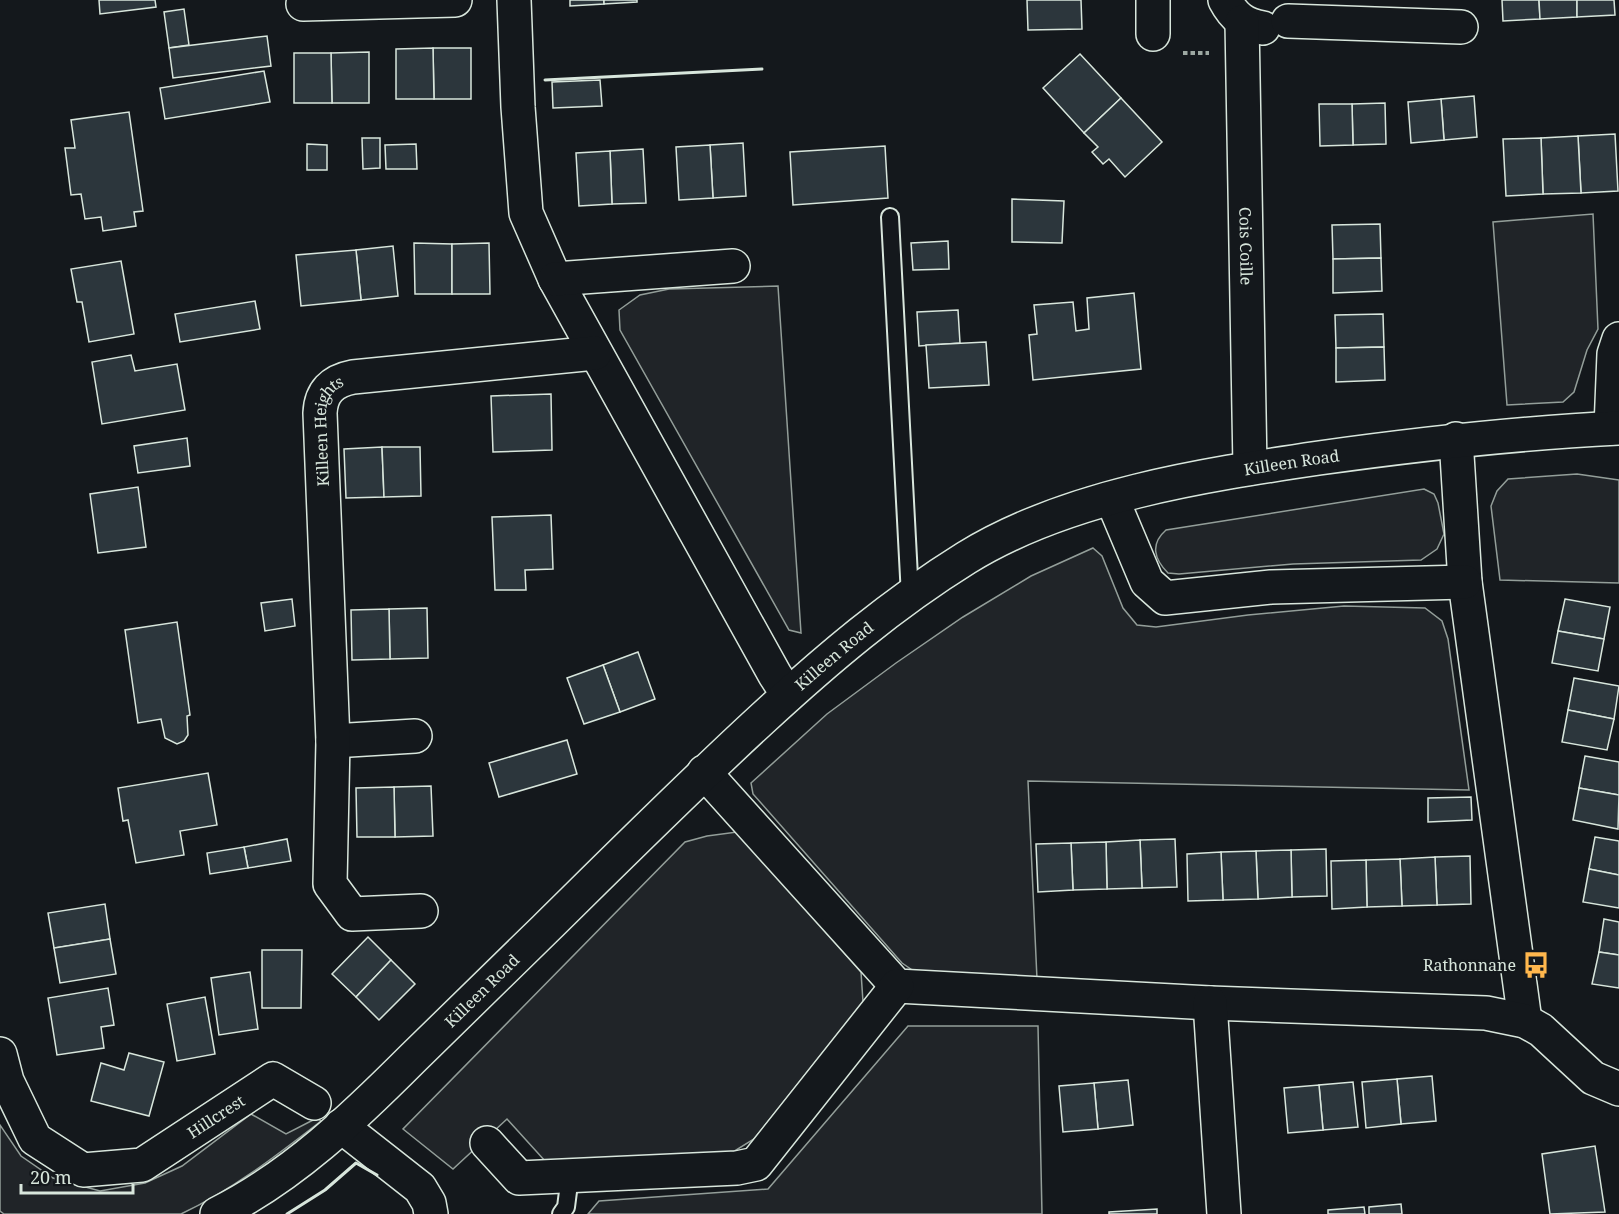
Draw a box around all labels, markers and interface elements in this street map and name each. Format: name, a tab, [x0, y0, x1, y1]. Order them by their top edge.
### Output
street label: Cois Coille	[1234, 207, 1258, 285]
street label: Killeen Heights	[309, 370, 347, 487]
street label: Killeen Road	[1242, 444, 1341, 480]
street label: Killeen Road	[790, 616, 878, 695]
street label: Killeen Road	[440, 949, 524, 1032]
bus stop icon: Rathonnane	[1521, 950, 1551, 980]
place label: Rathonnane	[1423, 954, 1516, 976]
street label: Hillcrest	[183, 1089, 249, 1143]
scale bar	[21, 1157, 134, 1195]
text: 20 m	[30, 1165, 72, 1189]

